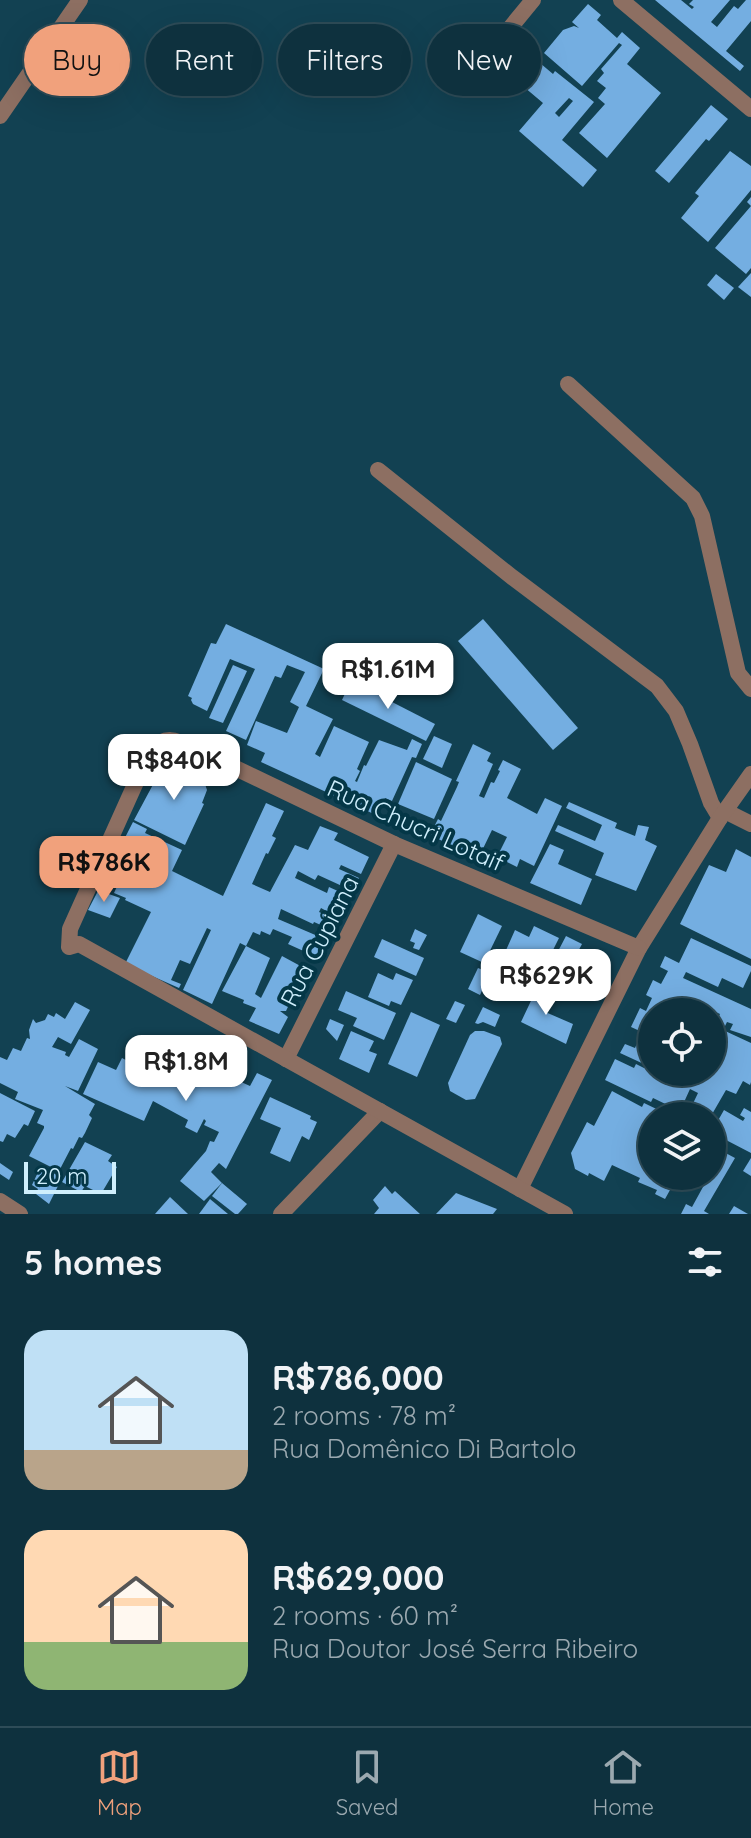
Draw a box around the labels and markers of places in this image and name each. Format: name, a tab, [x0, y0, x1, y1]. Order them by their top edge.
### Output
pin: R$1.61M	[314, 643, 462, 711]
pin: R$840K	[109, 734, 239, 802]
pin: R$786K	[39, 836, 169, 904]
pin: R$629K	[481, 949, 611, 1017]
pin: R$1.8M	[121, 1035, 251, 1103]

